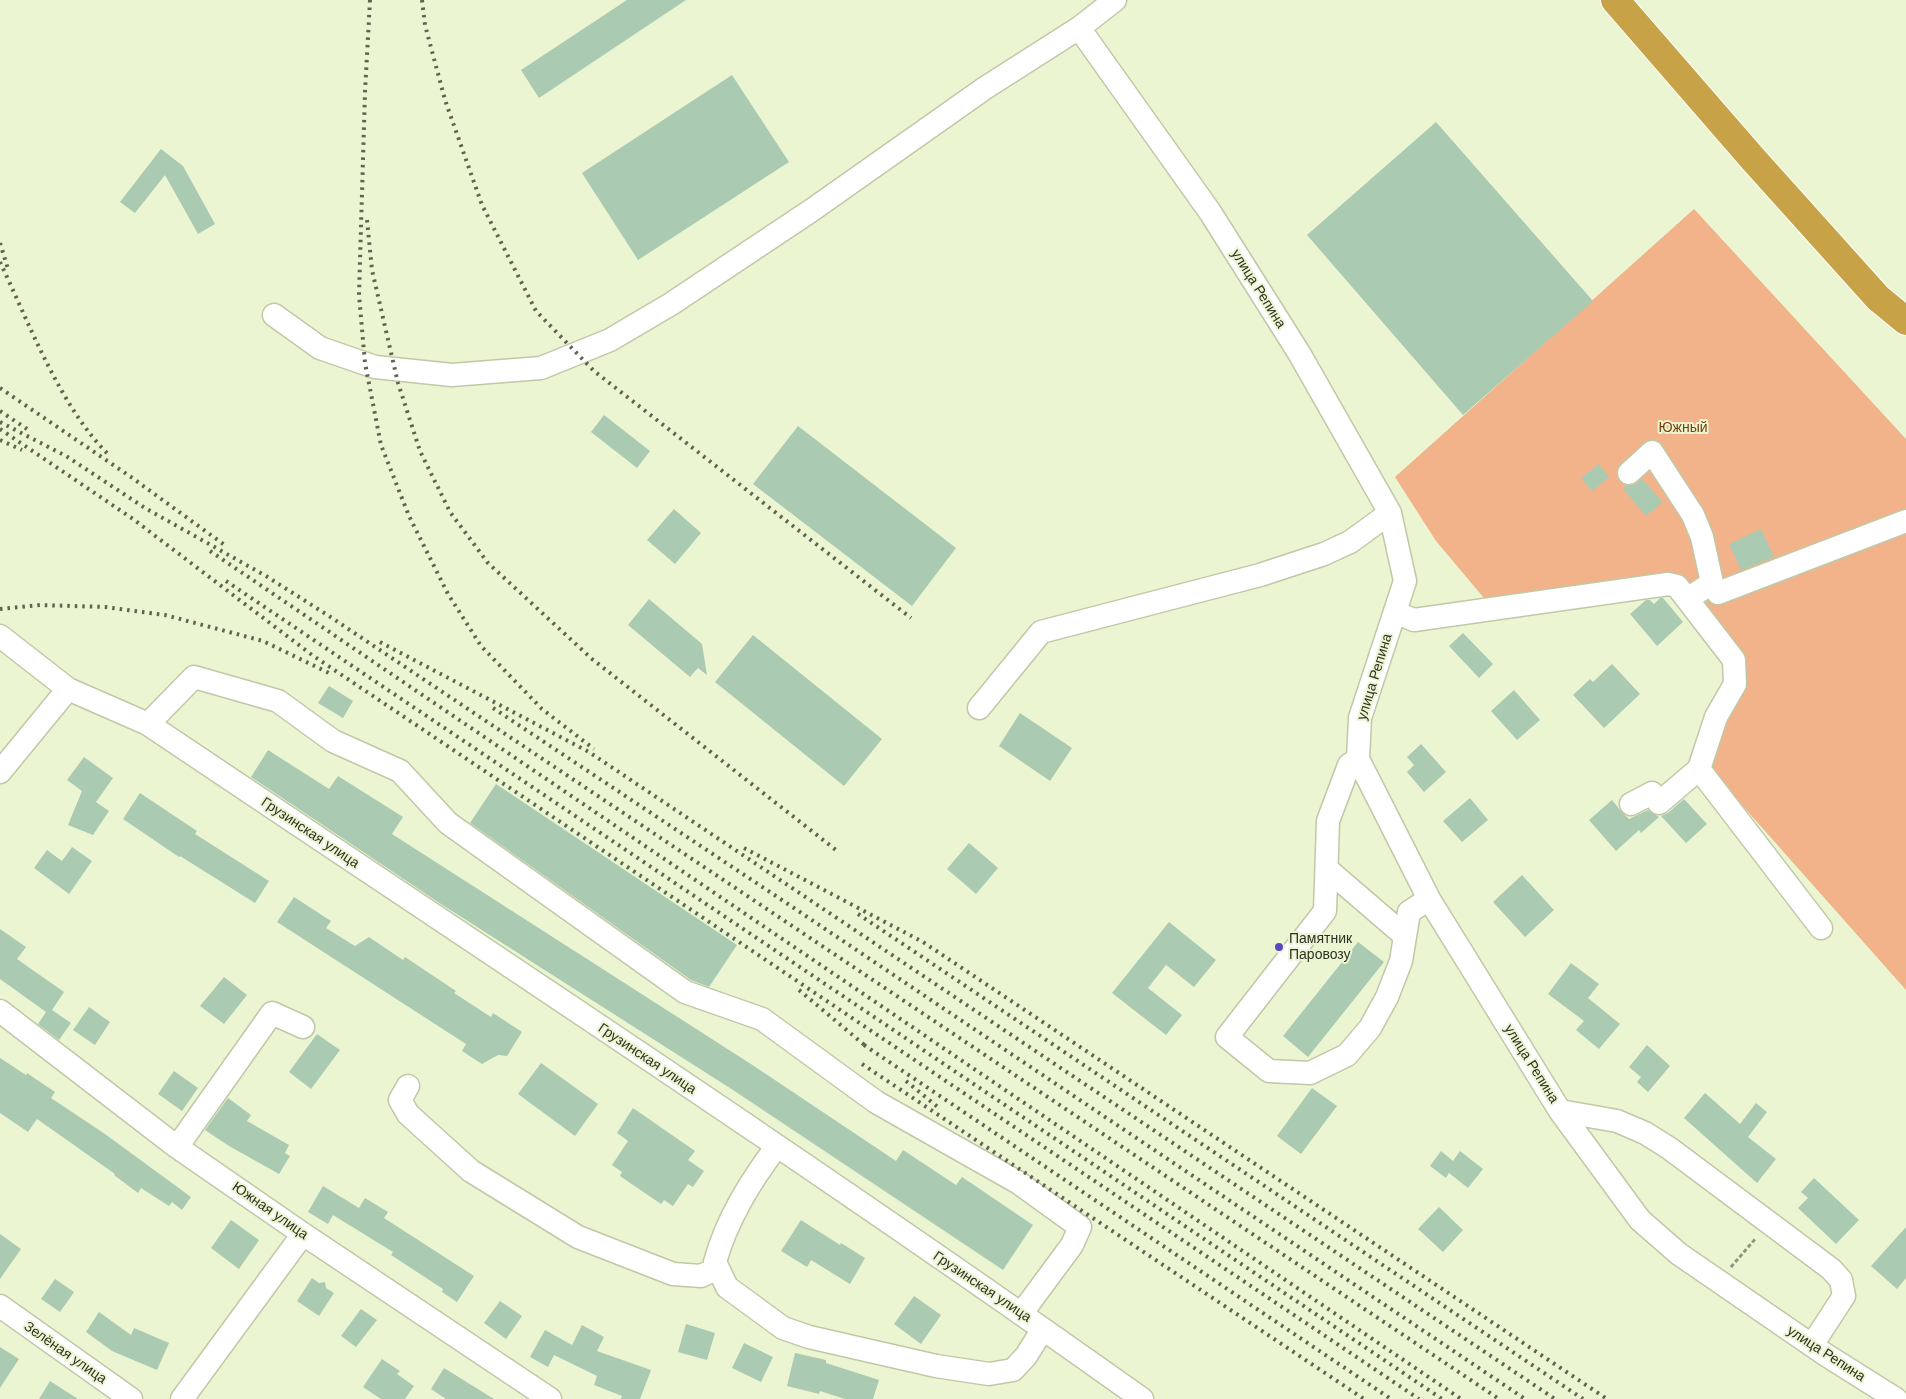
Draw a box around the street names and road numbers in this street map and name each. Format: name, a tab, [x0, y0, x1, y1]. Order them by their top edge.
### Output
street label: улица Репина	[1227, 246, 1289, 332]
street label: улица Репина	[1354, 632, 1396, 722]
street label: Грузинская улица	[258, 794, 362, 872]
street label: Грузинская улица	[595, 1020, 699, 1098]
street label: улица Репина	[1500, 1021, 1562, 1107]
street label: Южная улица	[229, 1179, 311, 1243]
street label: Грузинская улица	[930, 1248, 1034, 1326]
street label: Зелёная улица	[20, 1318, 110, 1388]
street label: улица Репина	[1784, 1322, 1868, 1386]

